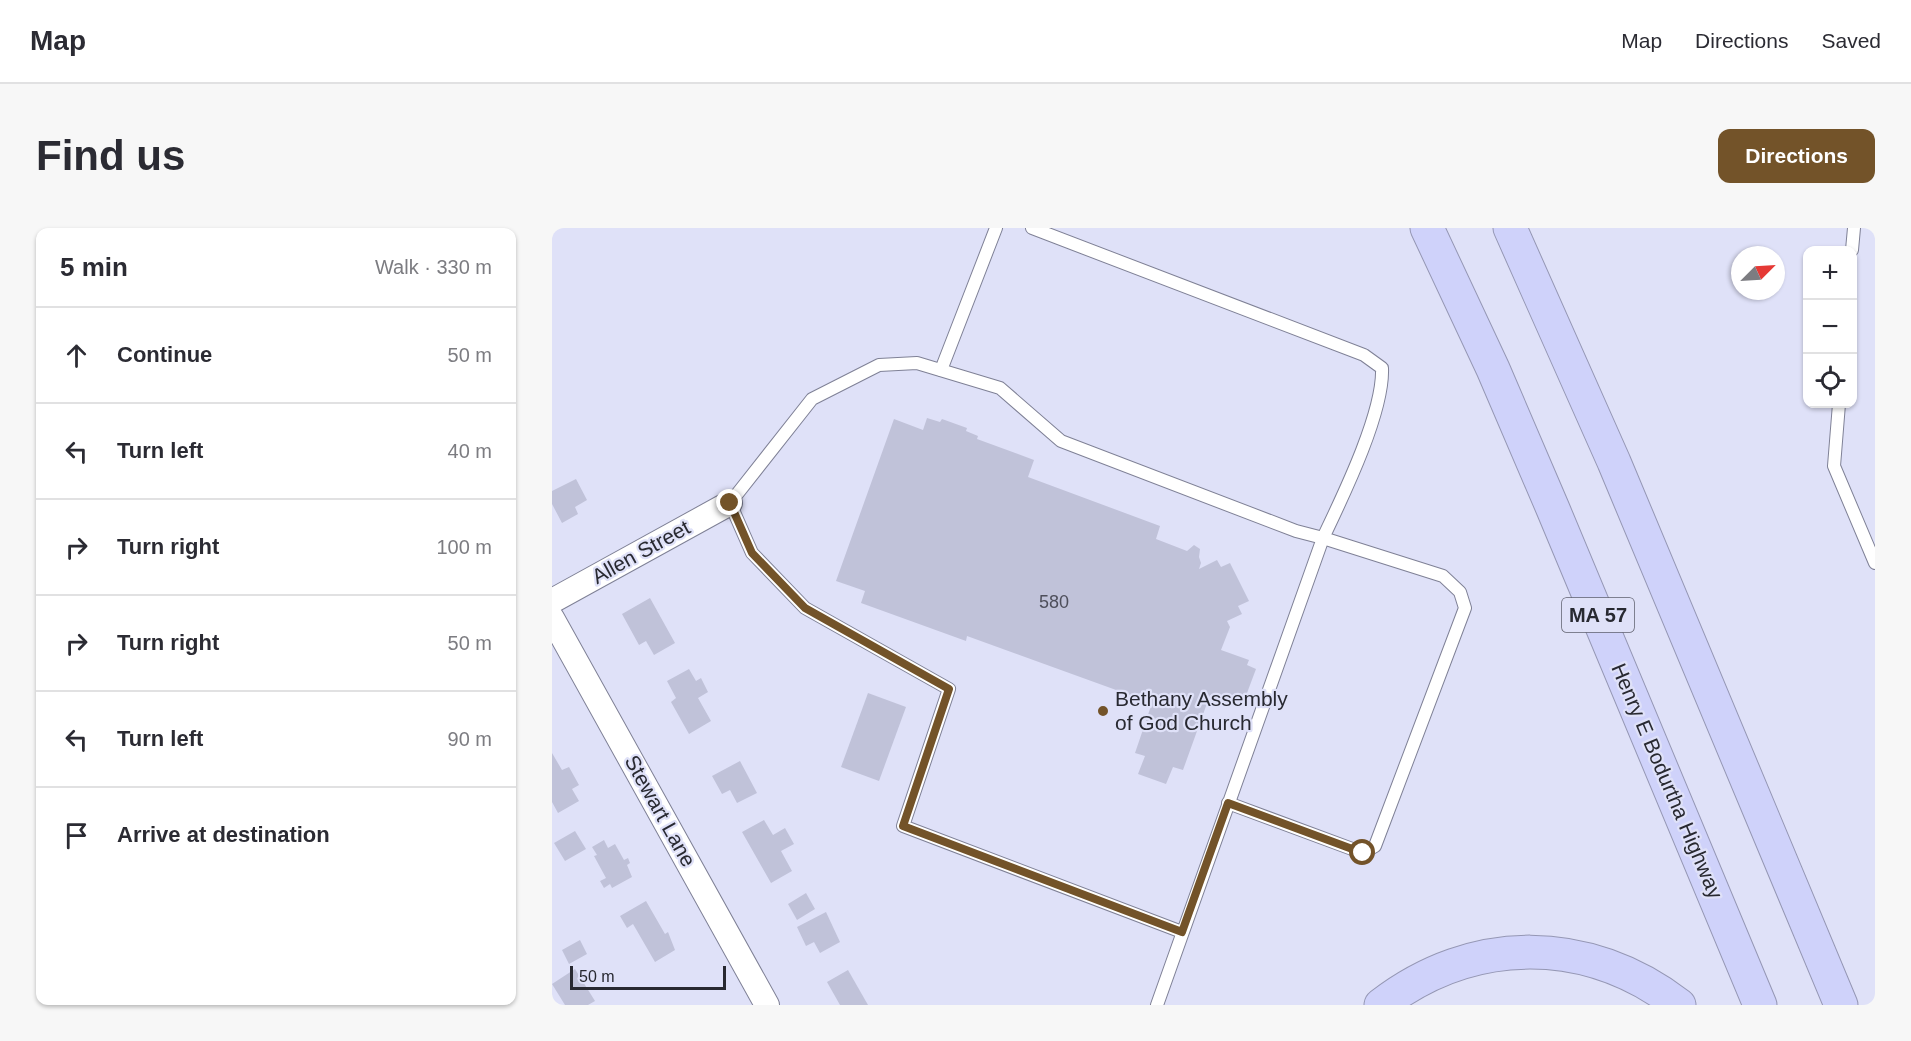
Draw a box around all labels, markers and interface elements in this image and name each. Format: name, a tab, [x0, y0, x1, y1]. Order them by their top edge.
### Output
text: Map	[30, 25, 86, 56]
text: Map	[1621, 29, 1662, 52]
text: Directions	[1695, 29, 1788, 52]
text: Saved	[1821, 29, 1881, 52]
button: Directions	[1718, 129, 1875, 183]
text: Find us	[36, 132, 185, 179]
north arrow	[1731, 246, 1785, 300]
map controls	[1803, 246, 1857, 408]
button: +	[1803, 246, 1857, 300]
text: 5 min	[60, 252, 128, 282]
text: Walk · 330 m	[375, 256, 492, 278]
button: −	[1803, 300, 1857, 354]
icon: ahead	[60, 339, 93, 372]
text: Continue	[117, 342, 212, 367]
text: 50 m	[448, 344, 492, 366]
button: locate	[1803, 354, 1857, 408]
icon: left	[60, 435, 93, 468]
text: Turn left	[117, 438, 203, 463]
text: 40 m	[448, 440, 492, 462]
route end	[716, 489, 742, 515]
street label: Allen Street	[588, 515, 694, 588]
icon: right	[60, 531, 93, 564]
text: Turn right	[117, 534, 219, 559]
text: 100 m	[436, 536, 492, 558]
house number: 580	[1039, 592, 1069, 612]
road number: MA 57	[1562, 598, 1634, 632]
icon: right	[60, 627, 93, 660]
text: Turn right	[117, 630, 219, 655]
text: 50 m	[448, 632, 492, 654]
street label: Henry E Bodurtha Highway	[1607, 660, 1728, 902]
place label: Bethany Assembly of God Church	[1115, 687, 1288, 734]
marker: Bethany Assembly of God Church	[1096, 704, 1110, 718]
icon: left	[60, 723, 93, 756]
text: Turn left	[117, 726, 203, 751]
text: 90 m	[448, 728, 492, 750]
street label: Stewart Lane	[620, 751, 700, 870]
icon: arrive	[60, 819, 93, 852]
text: Arrive at destination	[117, 822, 330, 847]
route start	[1349, 839, 1375, 865]
scale bar	[570, 963, 726, 990]
text: 50 m	[579, 968, 615, 985]

